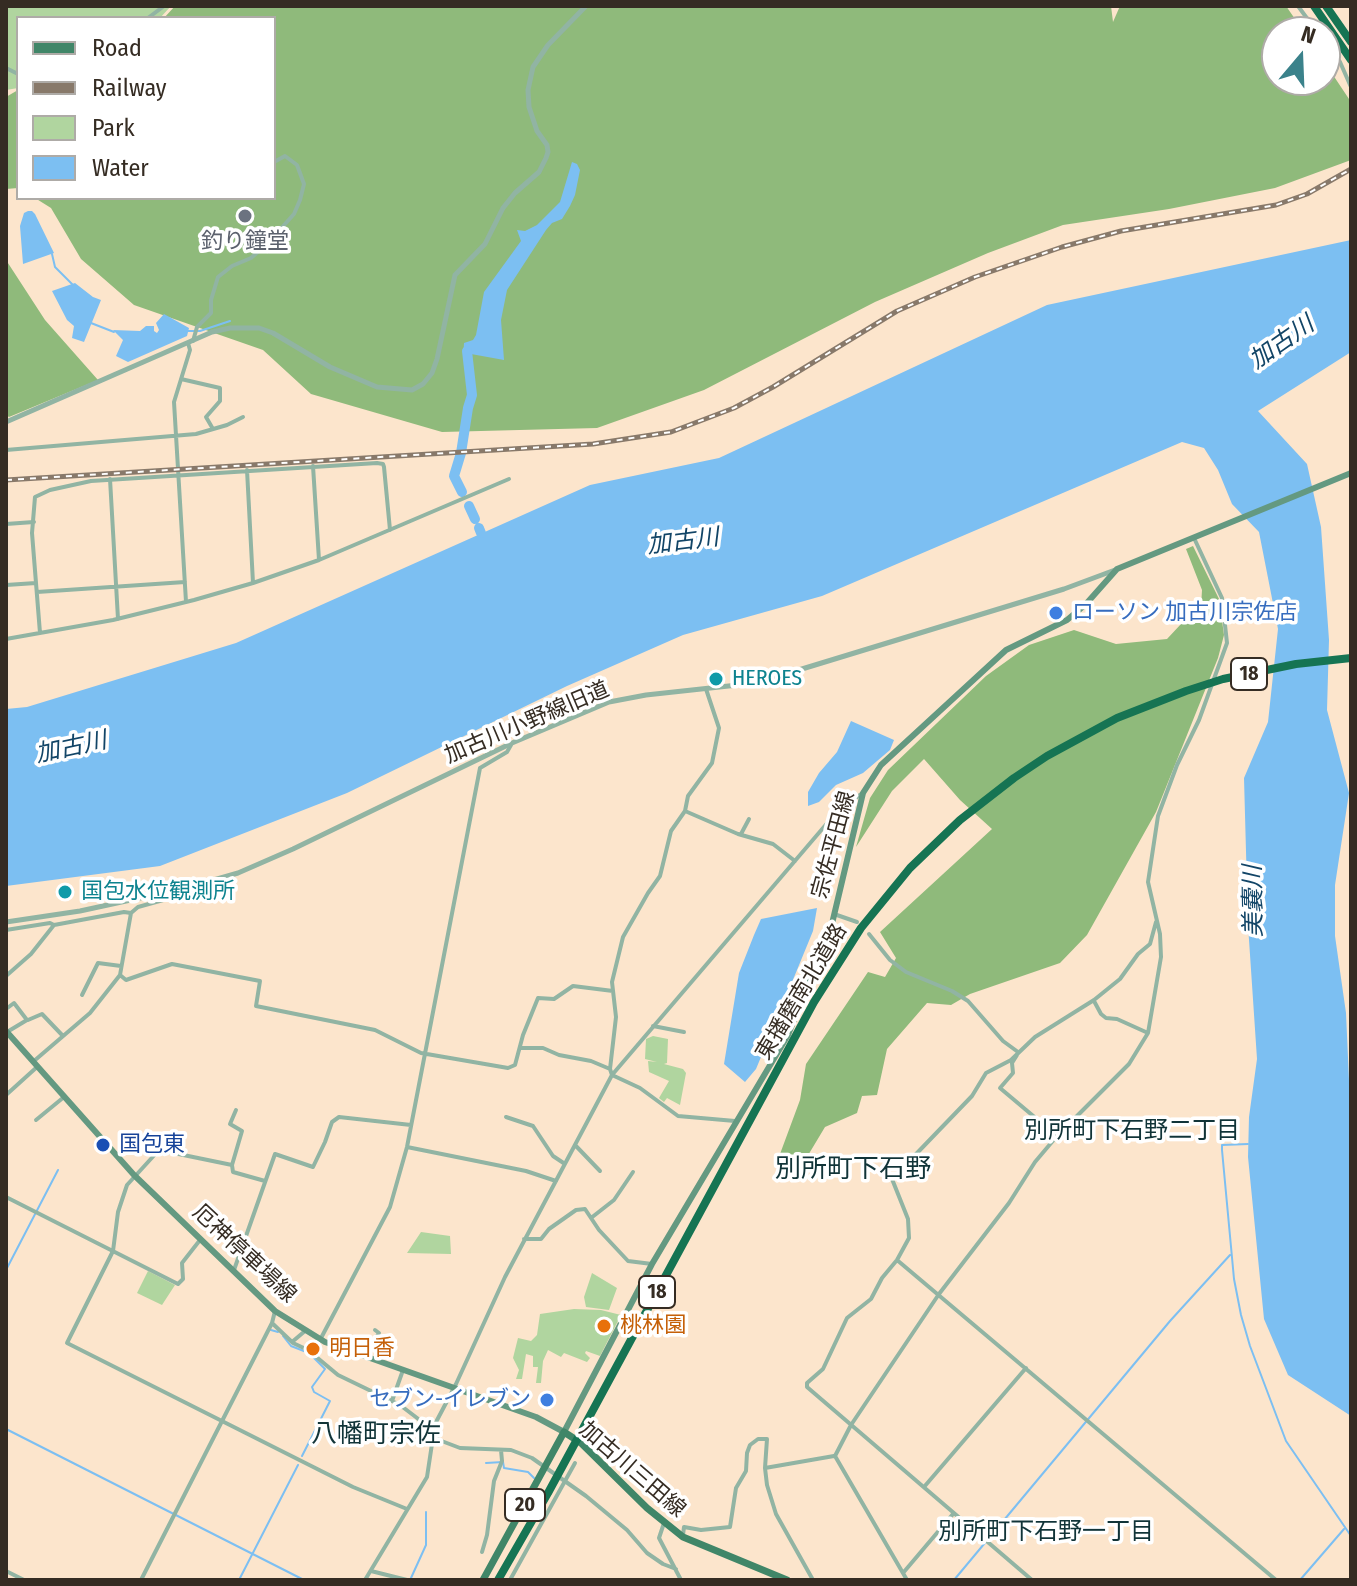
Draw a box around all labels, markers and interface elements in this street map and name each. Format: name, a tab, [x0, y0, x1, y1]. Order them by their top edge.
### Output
legend	[16, 16, 276, 200]
north arrow	[1261, 16, 1341, 96]
text: N	[1298, 20, 1319, 50]
text: Road	[92, 34, 142, 62]
text: Railway	[92, 74, 167, 102]
text: Park	[92, 114, 135, 142]
text: Water	[92, 154, 149, 182]
marker: 釣り鐘堂	[236, 207, 254, 225]
place label: 釣り鐘堂	[201, 229, 289, 255]
water label: 加古川	[1244, 311, 1320, 375]
water label: 加古川	[646, 523, 720, 561]
place label: ローソン 加古川宗佐店	[1072, 600, 1297, 626]
marker: ローソン 加古川宗佐店	[1047, 604, 1065, 622]
road number: 18	[1231, 658, 1267, 690]
place label: HEROES	[732, 666, 802, 692]
marker: HEROES	[707, 670, 725, 688]
street label: 加古川小野線旧道	[441, 676, 613, 770]
water label: 加古川	[33, 726, 109, 770]
street label: 宗佐平田線	[807, 788, 861, 902]
water label: 美嚢川	[1239, 865, 1269, 937]
place label: 国包水位観測所	[81, 879, 235, 905]
marker: 国包水位観測所	[56, 883, 74, 901]
street label: 東播磨南北道路	[751, 919, 853, 1065]
district label: 別所町下石野二丁目	[1024, 1117, 1240, 1145]
place label: 国包東	[119, 1132, 185, 1158]
marker: 国包東	[94, 1136, 112, 1154]
district label: 別所町下石野	[775, 1154, 931, 1186]
street label: 厄神停車場線	[187, 1199, 301, 1309]
road number: 18	[639, 1276, 675, 1308]
place label: 桃林園	[620, 1313, 686, 1339]
marker: 桃林園	[595, 1317, 613, 1335]
place label: 明日香	[329, 1336, 395, 1362]
marker: 明日香	[304, 1340, 322, 1358]
place label: セブン-イレブン	[369, 1387, 531, 1413]
marker: セブン-イレブン	[538, 1391, 556, 1409]
street label: 加古川三田線	[574, 1417, 690, 1523]
district label: 八幡町宗佐	[311, 1419, 441, 1451]
road number: 20	[505, 1489, 545, 1521]
district label: 別所町下石野一丁目	[938, 1518, 1154, 1546]

